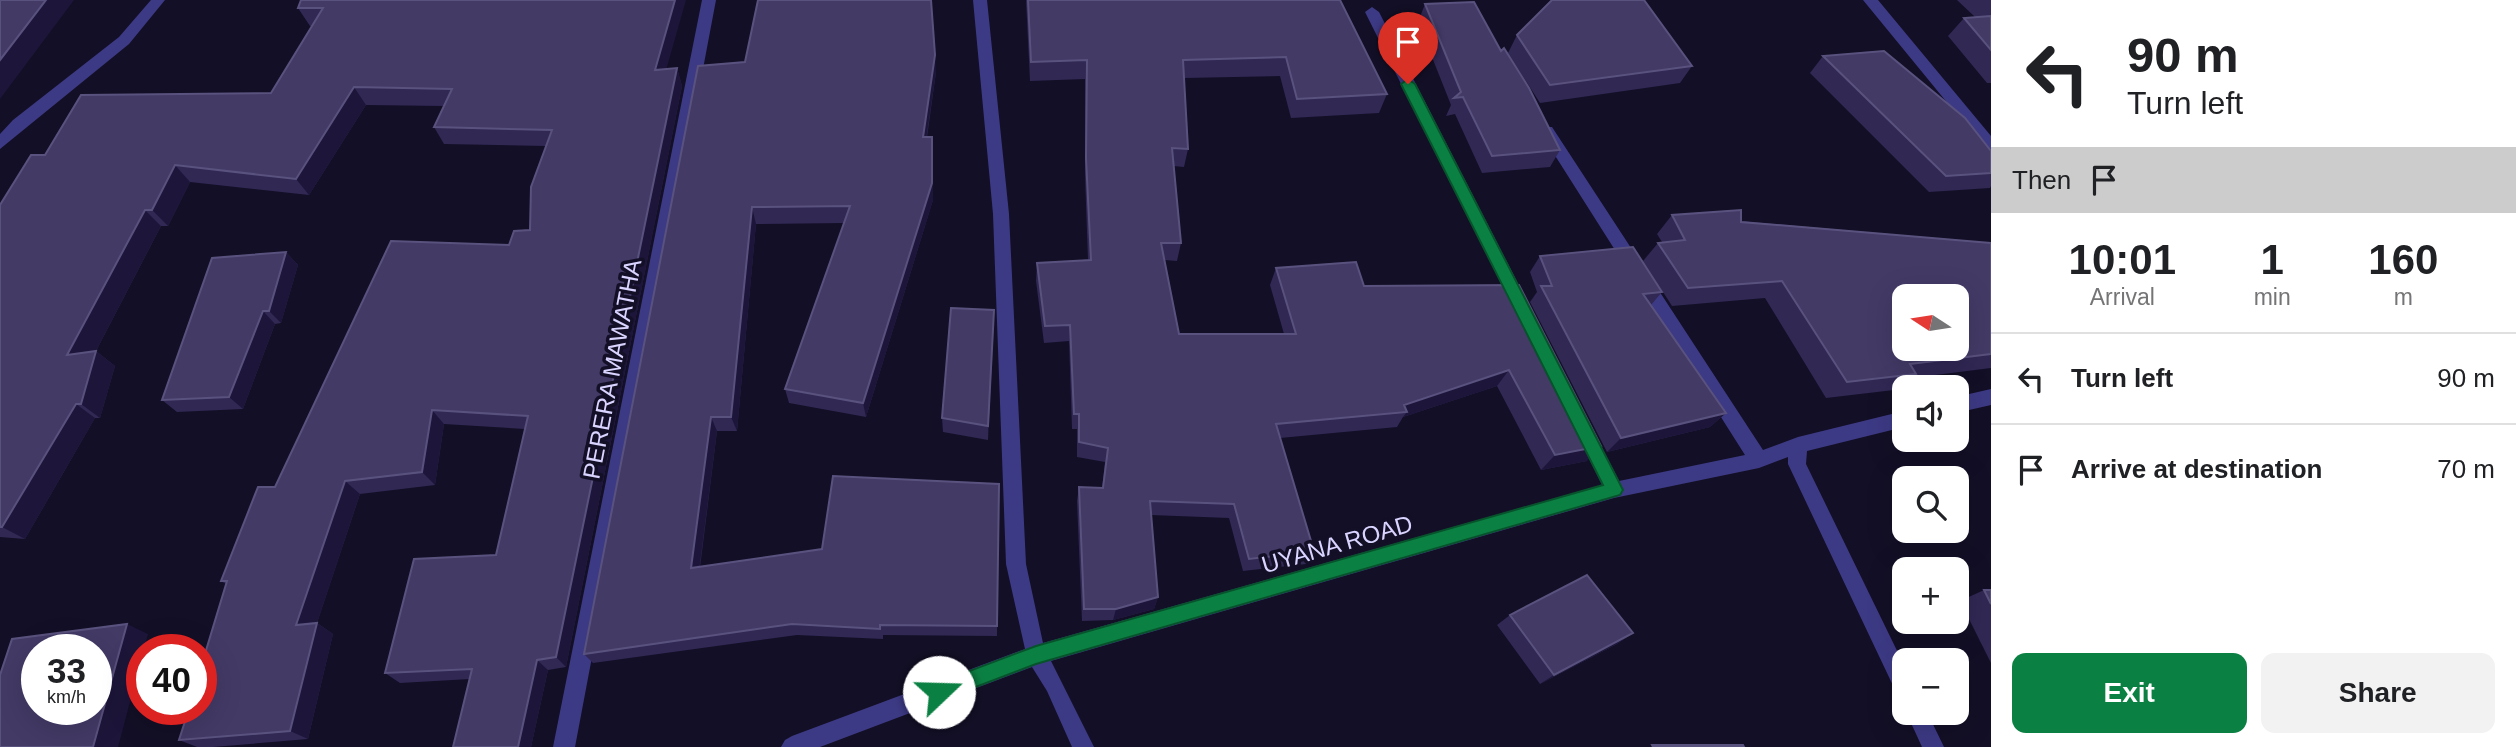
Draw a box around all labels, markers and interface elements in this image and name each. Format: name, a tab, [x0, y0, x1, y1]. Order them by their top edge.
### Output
pin	[1378, 12.0, 1438, 84]
icon: arrive	[1389, 23, 1427, 61]
icon: left	[2012, 28, 2103, 119]
text: 90 m	[2127, 28, 2239, 82]
text: Turn left	[2127, 85, 2243, 121]
icon: arrive	[2085, 161, 2123, 199]
text: Then	[2012, 165, 2071, 195]
text: 10:01	[2069, 236, 2176, 283]
text: 1	[2260, 236, 2284, 283]
text: 160	[2368, 236, 2438, 283]
street label: PERERA MAWATHA	[577, 257, 647, 481]
north arrow	[1892, 284, 1969, 360]
map controls	[1892, 284, 1969, 725]
text: Arrival	[2090, 284, 2155, 310]
text: min	[2254, 284, 2291, 310]
text: m	[2394, 284, 2413, 310]
icon: left	[2012, 360, 2050, 398]
text: Turn left	[2071, 363, 2173, 393]
text: 90 m	[2437, 363, 2495, 393]
button: sound	[1892, 375, 1969, 452]
icon: arrive	[2012, 451, 2050, 489]
text: Arrive at destination	[2071, 454, 2322, 484]
text: 70 m	[2437, 454, 2495, 484]
button: search	[1892, 466, 1969, 543]
street label: UYANA ROAD	[1258, 510, 1416, 578]
button: +	[1892, 557, 1969, 634]
speed limit sign: 40	[126, 634, 217, 725]
button: −	[1892, 648, 1969, 725]
text: 33	[47, 651, 86, 690]
button: Exit	[2012, 653, 2247, 733]
button: Share	[2261, 653, 2495, 733]
position arrow	[902, 655, 976, 729]
text: km/h	[47, 687, 86, 707]

